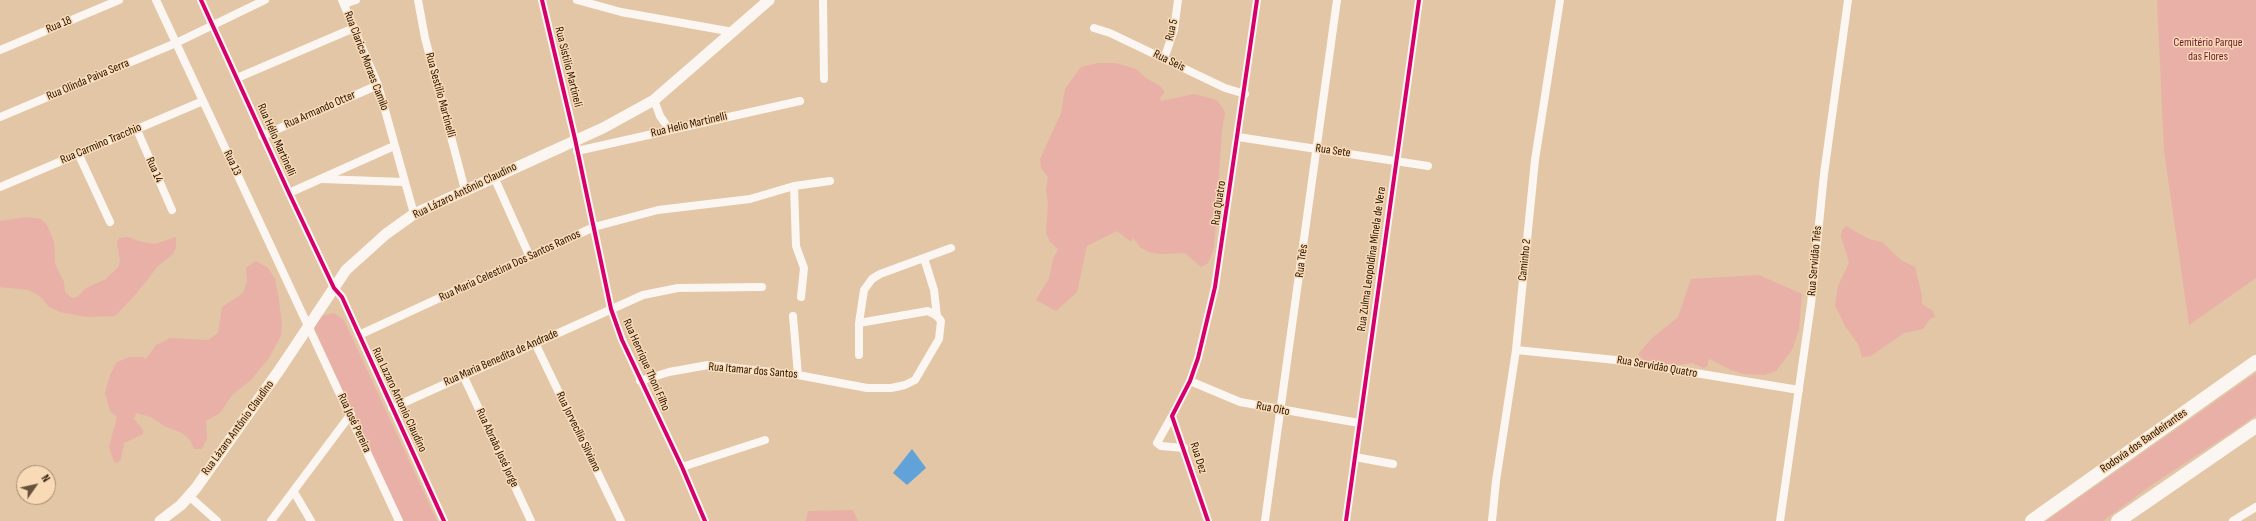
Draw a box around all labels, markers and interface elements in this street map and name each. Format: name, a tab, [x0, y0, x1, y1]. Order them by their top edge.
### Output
street label: Rua Clarice Moraes Camilo	[340, 9, 392, 113]
street label: Rua 18	[44, 13, 74, 37]
street label: Rua 5	[1163, 18, 1181, 42]
street label: Rua Sistilio Martineli	[551, 25, 585, 109]
park label: Cemitério Parque das Flores	[2173, 36, 2243, 64]
street label: Rua Seis	[1151, 47, 1187, 75]
street label: Rua Sestílio Martinelli	[422, 51, 458, 139]
street label: Rua Olinda Paiva Serra	[44, 56, 132, 104]
street label: Rua Armando Otter	[282, 88, 358, 132]
street label: Rua Hélio Martinelli	[254, 102, 298, 178]
street label: Rua Helio Martinelli	[650, 109, 728, 141]
street label: Rua Carmino Tracchio	[58, 120, 144, 168]
street label: Rua Sete	[1314, 141, 1352, 161]
street label: Rua 13	[220, 148, 244, 178]
street label: Rua 14	[142, 155, 166, 185]
street label: Rua Lázaro Antônio Claudino	[411, 160, 519, 222]
street label: Rua Quatro	[1209, 180, 1229, 226]
street label: Rua Zulma Leopoldina Minela de Vera	[1355, 186, 1389, 332]
street label: Rua Servidão Três	[1805, 225, 1825, 297]
street label: Rua Maria Celestina Dos Santos Ramos	[437, 227, 583, 305]
street label: Caminho 2	[1516, 238, 1534, 282]
street label: Rua Três	[1293, 243, 1311, 279]
street label: Rua Henrique Thoni Filho	[619, 317, 673, 413]
street label: Rua Maria Benedita de Andrade	[442, 326, 560, 390]
street label: Rua Lazaro Antonio Claudino	[368, 345, 430, 455]
street label: Rua Servidão Quatro	[1616, 353, 1698, 381]
street label: Rua Itamar dos Santos	[708, 360, 798, 382]
street label: Rua Lázaro Antônio Claudino	[199, 378, 277, 478]
street label: Rua Jorvecílio Silviano	[552, 390, 604, 474]
street label: Rua José Pereira	[334, 391, 374, 455]
street label: Rua Oito	[1255, 399, 1291, 419]
street label: Rua Abraão José Jorge	[472, 406, 522, 490]
street label: Rodovia dos Bandeirantes	[2098, 406, 2190, 476]
street label: Rua Dez	[1186, 440, 1210, 476]
north arrow	[16, 465, 56, 505]
text: N	[39, 472, 53, 485]

